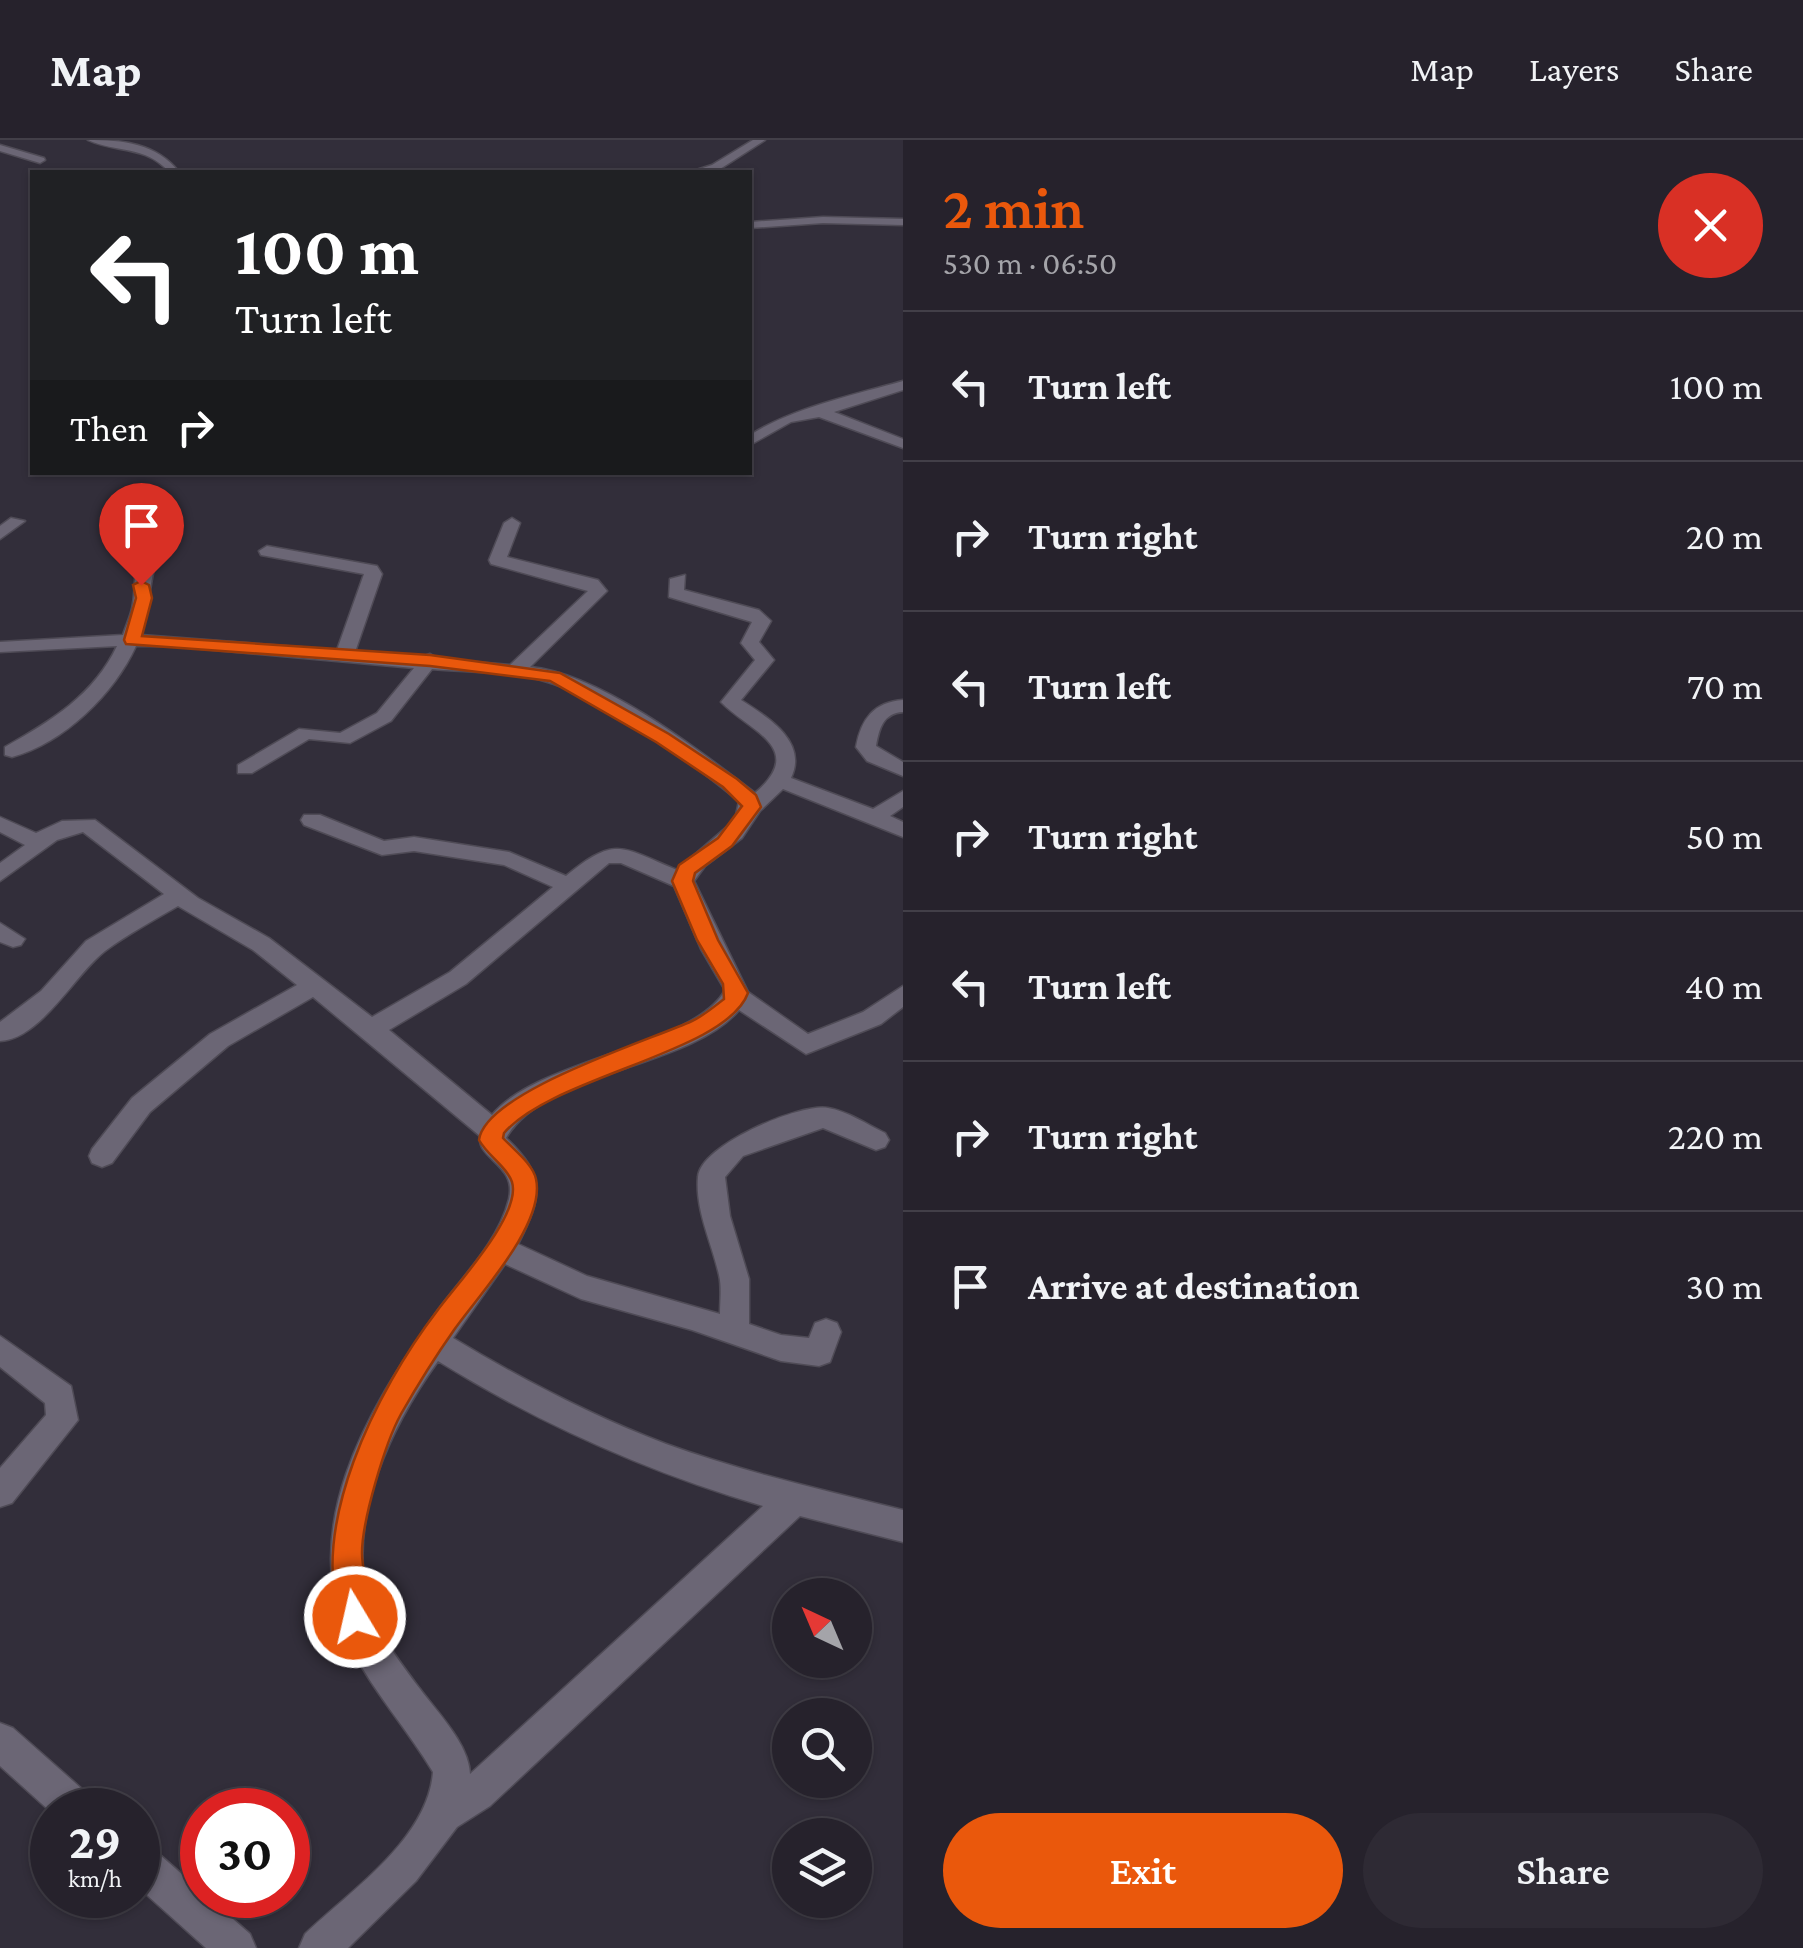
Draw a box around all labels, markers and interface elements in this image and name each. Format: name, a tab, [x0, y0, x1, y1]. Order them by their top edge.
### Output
text: Map	[50, 43, 142, 96]
text: Map	[1410, 50, 1474, 89]
text: Layers	[1529, 50, 1620, 89]
text: Share	[1675, 50, 1753, 89]
button: close	[1658, 173, 1763, 278]
text: 2 min	[943, 174, 1084, 241]
icon: left	[70, 210, 200, 340]
text: 100 m	[235, 211, 419, 289]
text: 530 m · 06:50	[943, 245, 1117, 281]
text: Turn left	[235, 293, 392, 343]
icon: left	[943, 359, 998, 414]
text: Turn left	[1028, 365, 1171, 407]
text: 100 m	[1670, 365, 1763, 407]
icon: right	[168, 400, 223, 455]
text: Then	[70, 407, 148, 449]
pin	[99, 483, 184, 586]
icon: arrive	[114, 498, 169, 553]
icon: right	[943, 509, 998, 564]
text: Turn right	[1028, 515, 1197, 557]
text: 20 m	[1686, 515, 1763, 557]
icon: left	[943, 659, 998, 714]
text: Turn left	[1028, 665, 1171, 707]
text: 70 m	[1687, 665, 1763, 707]
icon: right	[943, 809, 998, 864]
text: Turn right	[1028, 815, 1197, 857]
text: 50 m	[1686, 815, 1763, 857]
icon: left	[943, 959, 998, 1014]
text: Turn left	[1028, 965, 1171, 1007]
text: 40 m	[1684, 965, 1763, 1007]
icon: right	[943, 1109, 998, 1164]
text: Turn right	[1028, 1115, 1197, 1157]
text: 220 m	[1668, 1115, 1763, 1157]
icon: arrive	[943, 1259, 998, 1314]
text: Arrive at destination	[1028, 1265, 1360, 1307]
text: 30 m	[1686, 1265, 1763, 1307]
position arrow	[303, 1565, 407, 1669]
north arrow	[772, 1578, 872, 1678]
map controls	[772, 1578, 872, 1918]
button: search	[772, 1698, 872, 1798]
speed limit sign: 30	[180, 1788, 310, 1918]
text: 29	[69, 1813, 121, 1869]
button: Exit	[943, 1813, 1343, 1928]
button: Share	[1363, 1813, 1763, 1928]
button: layers	[772, 1818, 872, 1918]
text: km/h	[68, 1865, 122, 1892]

